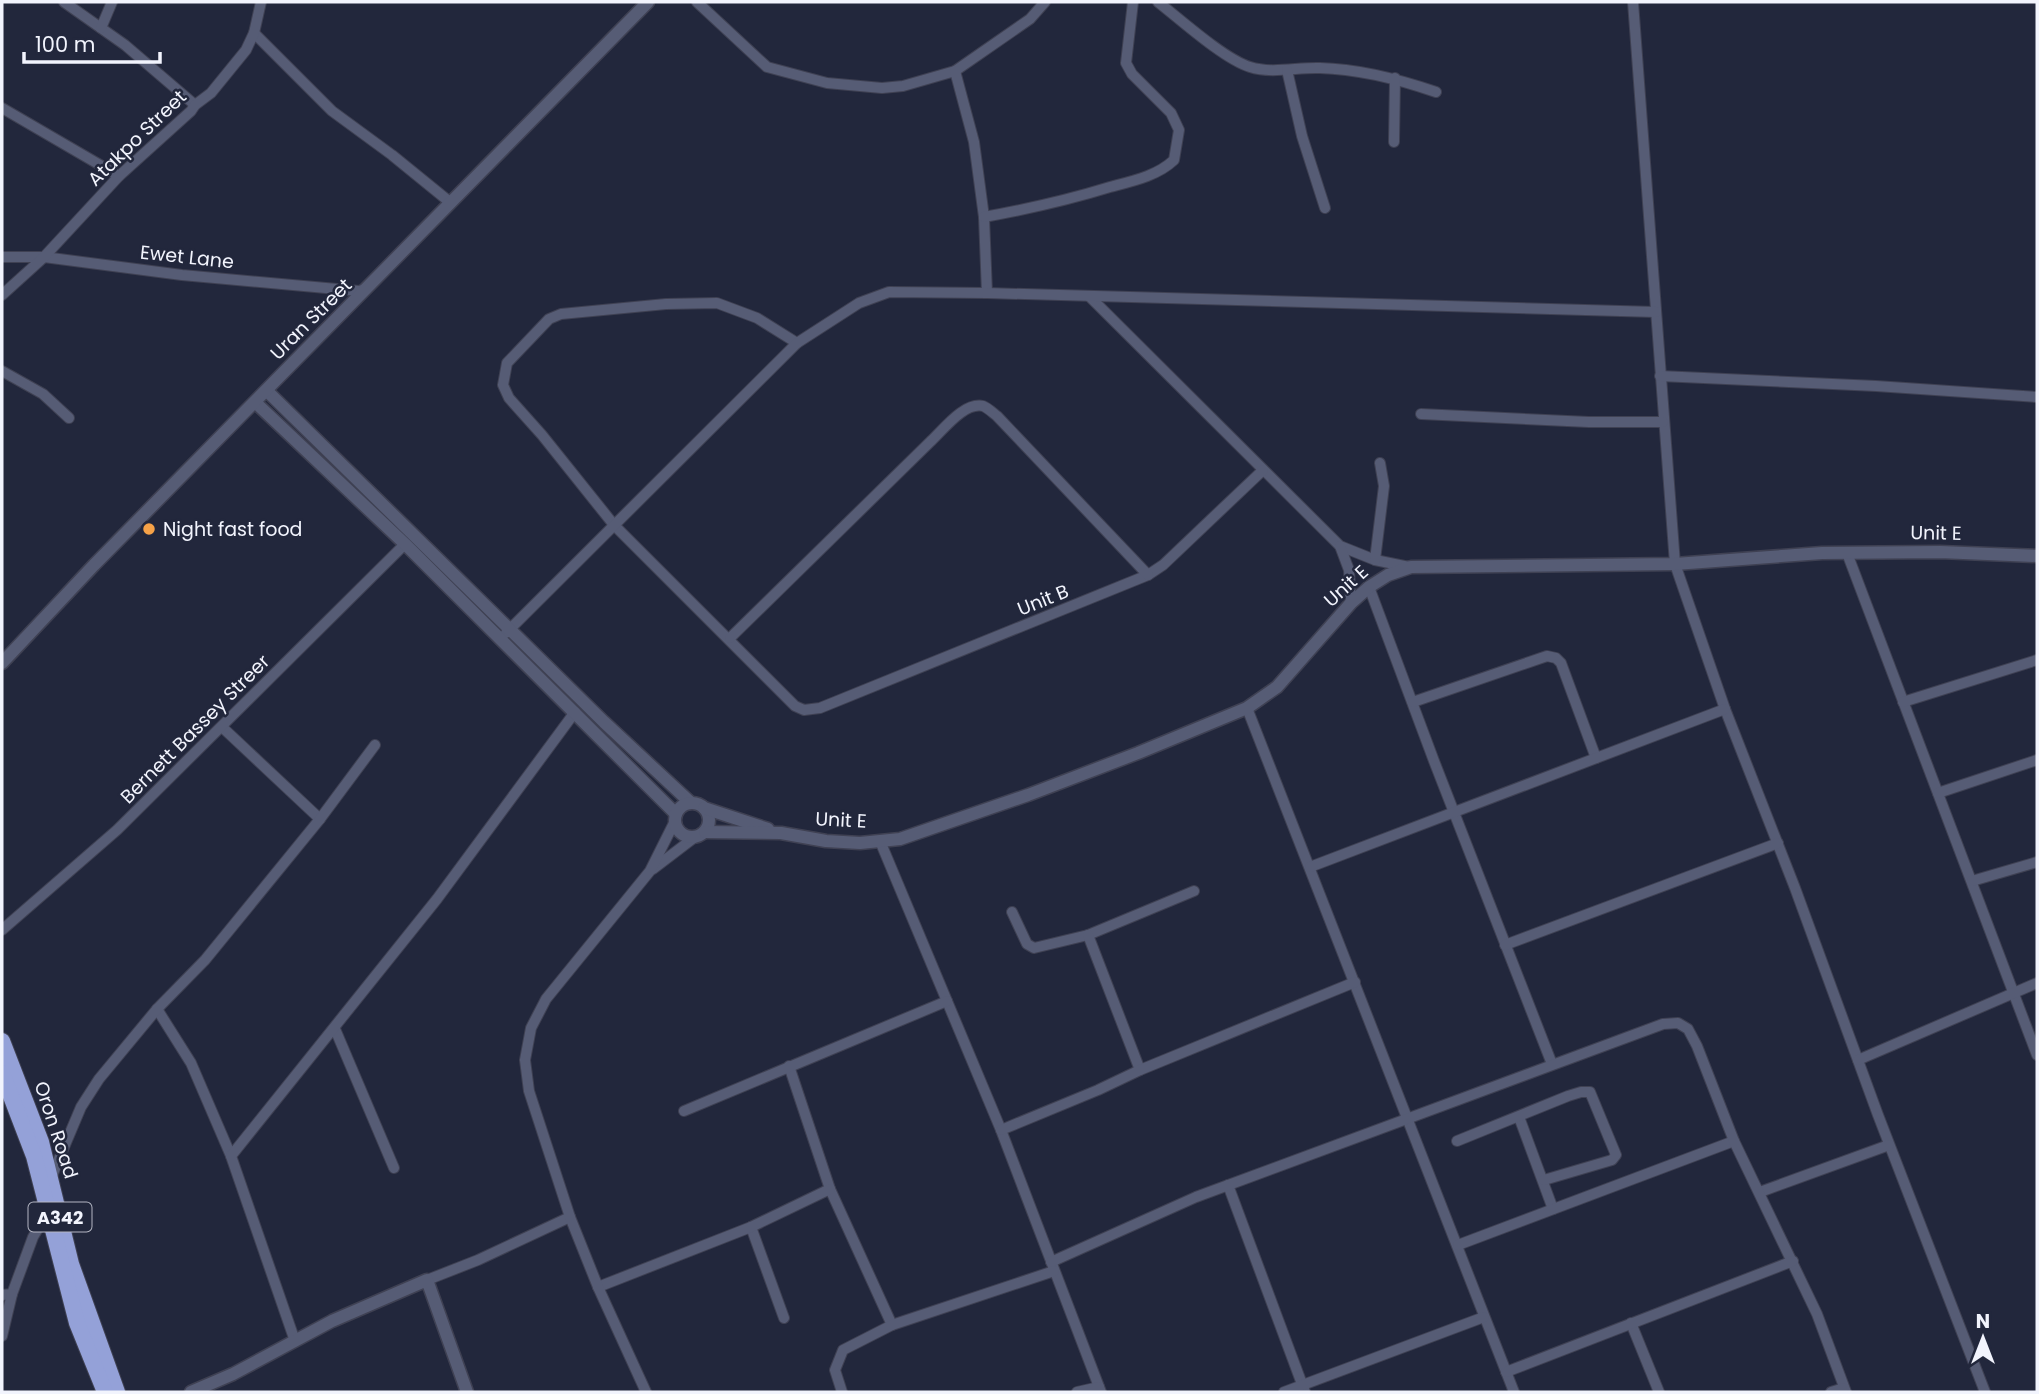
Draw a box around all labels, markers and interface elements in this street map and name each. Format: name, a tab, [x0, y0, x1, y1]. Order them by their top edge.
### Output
scale bar	[24, 21, 161, 65]
text: 100 m	[35, 30, 95, 59]
street label: Atakpo Street	[82, 84, 192, 192]
street label: Ewet Lane	[139, 239, 235, 275]
street label: Uran Street	[264, 272, 358, 366]
place label: Night fast food	[163, 516, 302, 543]
street label: Unit E	[1910, 519, 1962, 547]
marker: Night fast food	[141, 521, 157, 537]
street label: Unit E	[1318, 559, 1374, 613]
street label: Unit B	[1013, 578, 1073, 622]
street label: Bernett Bassey Streer	[114, 648, 276, 810]
street label: Unit E	[815, 805, 867, 835]
street label: Oron Road	[28, 1078, 84, 1182]
road number: A342	[28, 1202, 92, 1232]
north arrow	[1948, 1303, 2018, 1373]
text: N	[1976, 1308, 1990, 1335]

